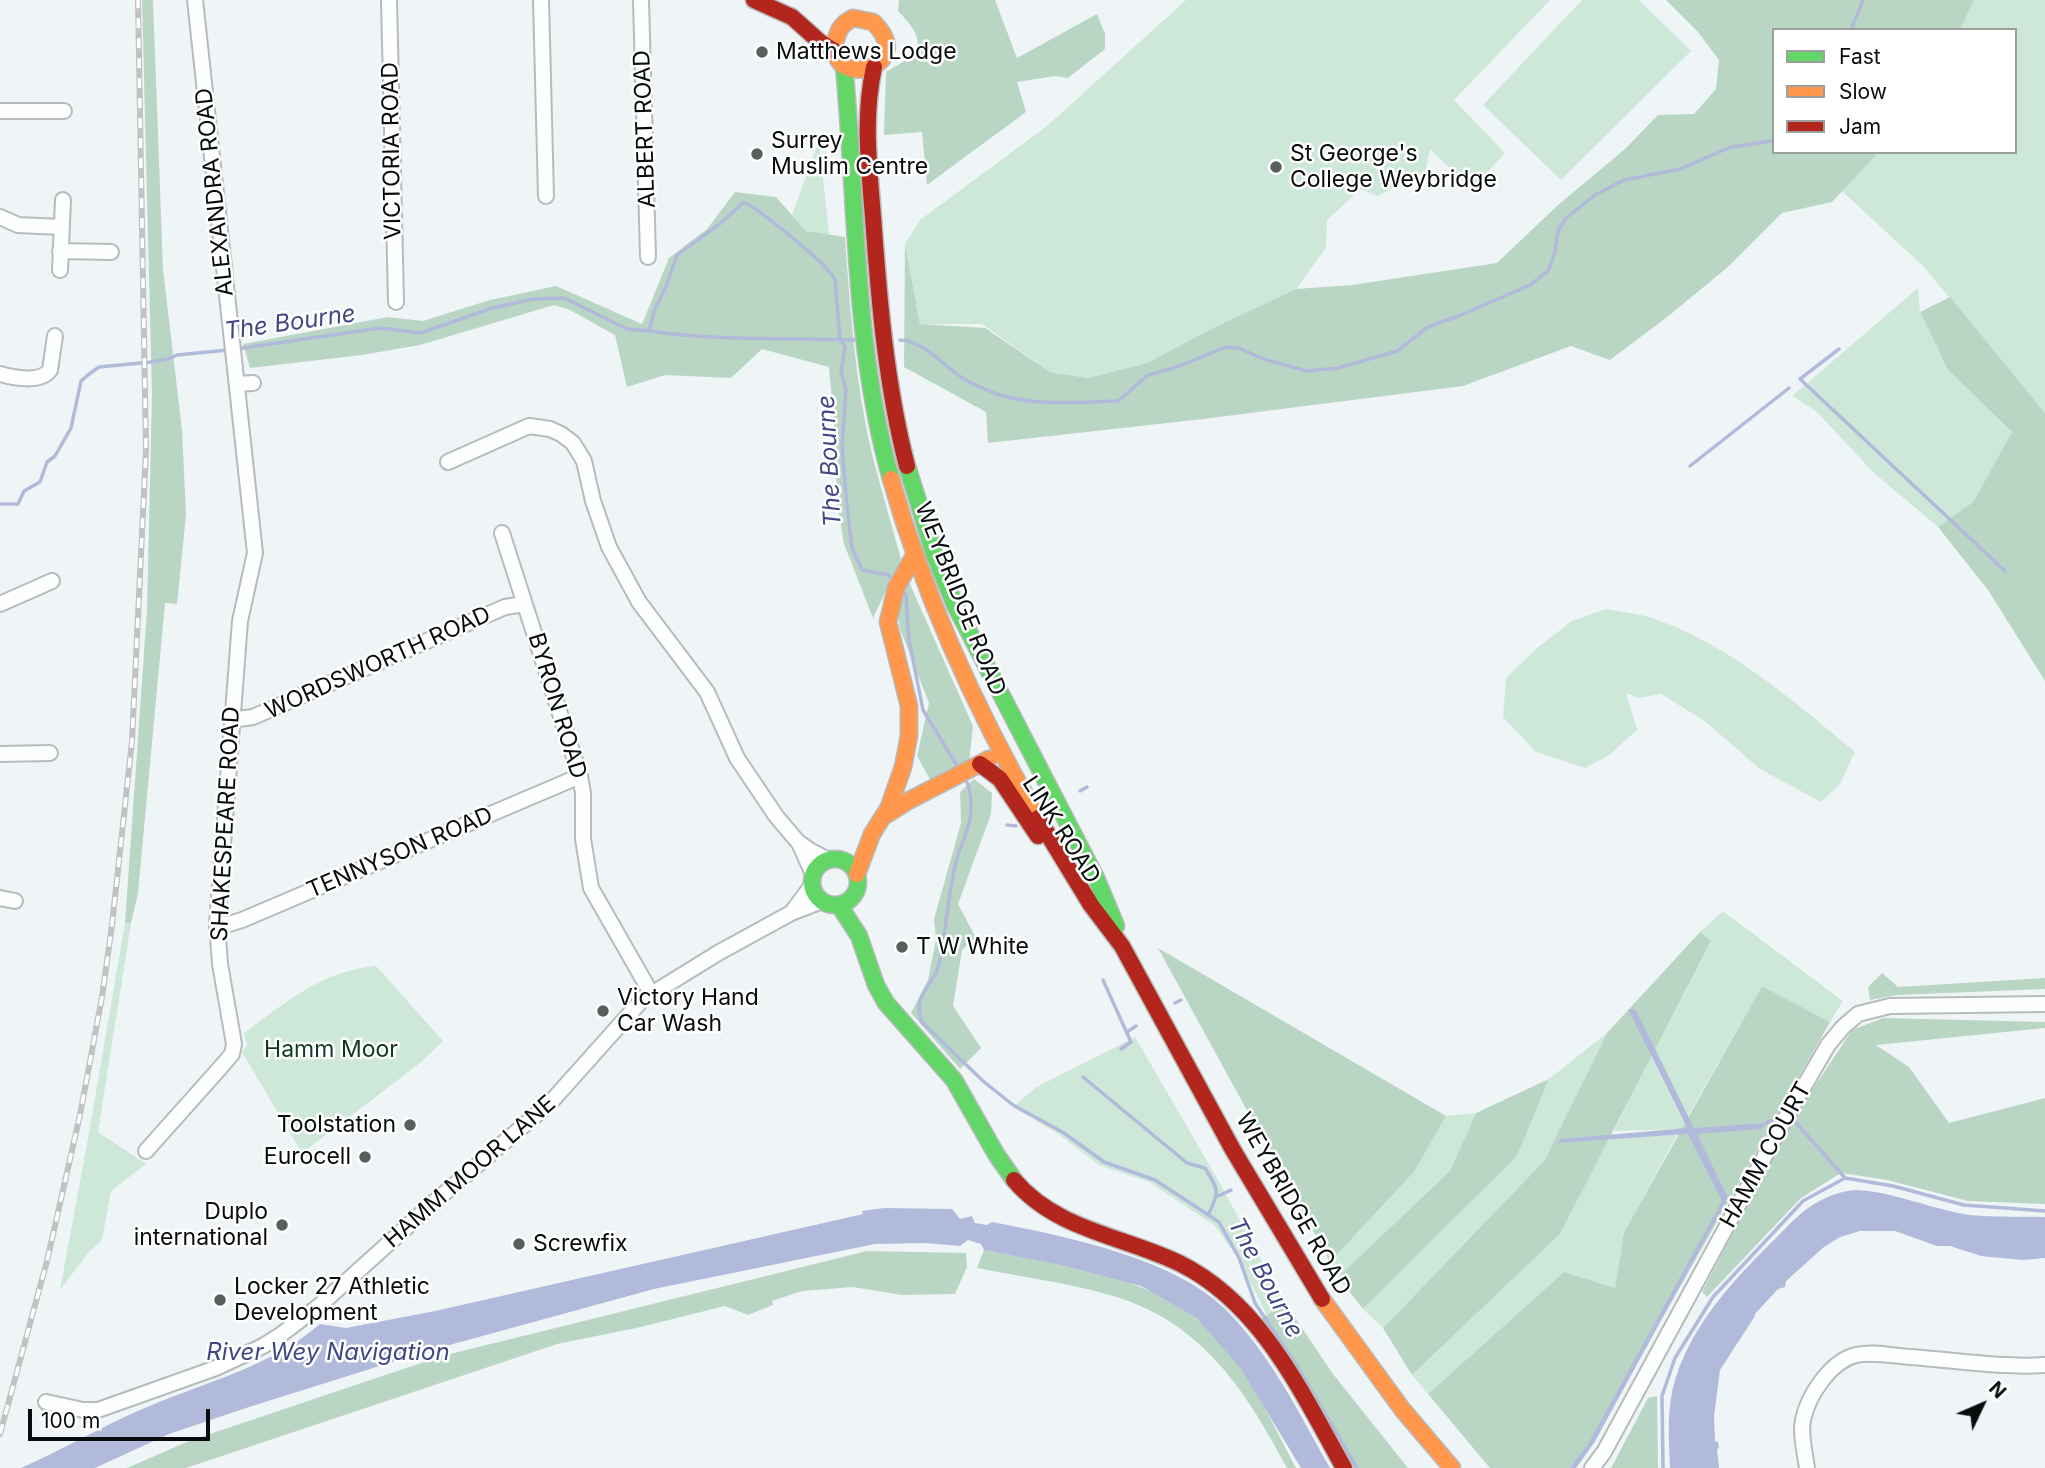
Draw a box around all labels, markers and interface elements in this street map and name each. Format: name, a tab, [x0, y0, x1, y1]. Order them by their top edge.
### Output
legend	[1772, 28, 2017, 154]
place label: Matthews Lodge	[776, 38, 957, 66]
marker: Matthews Lodge	[754, 44, 770, 60]
text: Fast	[1839, 44, 1881, 69]
street label: ALBERT ROAD	[628, 50, 662, 208]
street label: VICTORIA ROAD	[377, 62, 407, 240]
text: Slow	[1839, 79, 1887, 104]
street label: ALEXANDRA ROAD	[190, 86, 240, 298]
text: Jam	[1839, 114, 1881, 139]
place label: Surrey Muslim Centre	[771, 127, 928, 181]
place label: St George's College Weybridge	[1290, 140, 1497, 194]
marker: Surrey Muslim Centre	[749, 146, 765, 162]
marker: St George's College Weybridge	[1268, 159, 1284, 175]
water label: The Bourne	[223, 300, 357, 346]
water label: The Bourne	[812, 394, 848, 528]
street label: WEYBRIDGE ROAD	[909, 498, 1011, 700]
street label: WORDSWORTH ROAD	[261, 601, 495, 725]
street label: BYRON ROAD	[522, 630, 592, 782]
street label: SHAKESPEARE ROAD	[206, 706, 246, 942]
street label: LINK ROAD	[1016, 771, 1106, 889]
street label: TENNYSON ROAD	[303, 801, 497, 905]
place label: T W White	[916, 933, 1029, 961]
marker: T W White	[894, 939, 910, 955]
place label: Victory Hand Car Wash	[617, 984, 759, 1038]
marker: Victory Hand Car Wash	[595, 1003, 611, 1019]
park label: Hamm Moor	[264, 1036, 398, 1064]
street label: HAMM COURT	[1715, 1077, 1817, 1233]
street label: HAMM MOOR LANE	[379, 1090, 561, 1254]
street label: WEYBRIDGE ROAD	[1229, 1108, 1357, 1300]
place label: Toolstation	[277, 1111, 396, 1139]
marker: Toolstation	[402, 1117, 418, 1133]
place label: Eurocell	[264, 1143, 351, 1171]
marker: Eurocell	[357, 1149, 373, 1165]
place label: Duplo international	[134, 1198, 268, 1252]
water label: The Bourne	[1221, 1213, 1309, 1343]
marker: Duplo international	[274, 1217, 290, 1233]
place label: Screwfix	[533, 1230, 628, 1258]
marker: Screwfix	[511, 1236, 527, 1252]
place label: Locker 27 Athletic Development	[234, 1273, 430, 1327]
marker: Locker 27 Athletic Development	[212, 1292, 228, 1308]
water label: River Wey Navigation	[206, 1339, 450, 1367]
north arrow	[1947, 1370, 2017, 1440]
text: N	[1984, 1377, 2011, 1403]
scale bar	[32, 1394, 214, 1438]
text: 100 m	[41, 1408, 100, 1433]

